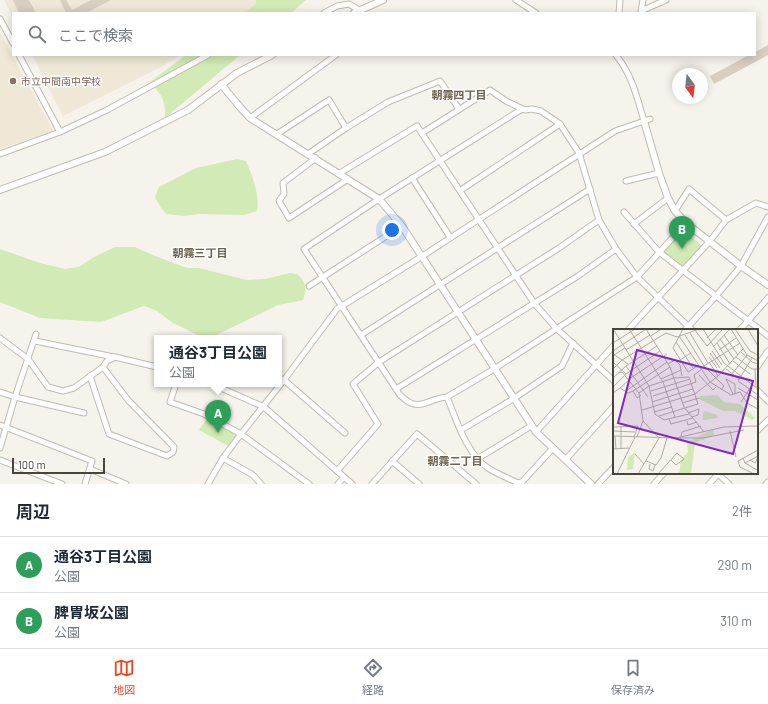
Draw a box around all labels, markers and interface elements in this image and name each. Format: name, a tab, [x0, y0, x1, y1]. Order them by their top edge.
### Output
search box	[12, 12, 756, 56]
icon: search	[26, 23, 48, 45]
text: ここで検索	[58, 26, 133, 44]
north arrow	[672, 68, 708, 104]
place label: 市立中間南中学校	[21, 75, 101, 87]
marker: 市立中間南中学校	[8, 76, 18, 86]
district label: 朝霧四丁目	[432, 88, 487, 101]
pin: B	[669, 216, 695, 249]
your location	[382, 220, 402, 240]
district label: 朝霧三丁目	[173, 246, 228, 259]
inset map	[613, 329, 758, 474]
popup	[154, 335, 282, 387]
text: 通谷3丁目公園	[169, 343, 267, 361]
text: 公園	[169, 364, 195, 380]
pin: A	[205, 400, 231, 433]
district label: 朝霧二丁目	[428, 454, 483, 467]
scale bar	[12, 456, 105, 475]
text: 100 m	[18, 458, 46, 471]
text: 周辺	[16, 501, 50, 521]
text: 2件	[732, 503, 752, 519]
text: 通谷3丁目公園	[54, 547, 152, 565]
text: A	[25, 557, 33, 573]
text: 290 m	[718, 557, 752, 573]
text: 公園	[54, 568, 80, 584]
text: 脾胃坂公園	[54, 603, 129, 621]
text: B	[25, 613, 33, 629]
text: 310 m	[720, 613, 752, 629]
text: 公園	[54, 624, 80, 640]
tab: 地図	[113, 657, 135, 697]
tab: 経路	[362, 657, 384, 697]
tab: 保存済み	[611, 657, 655, 697]

